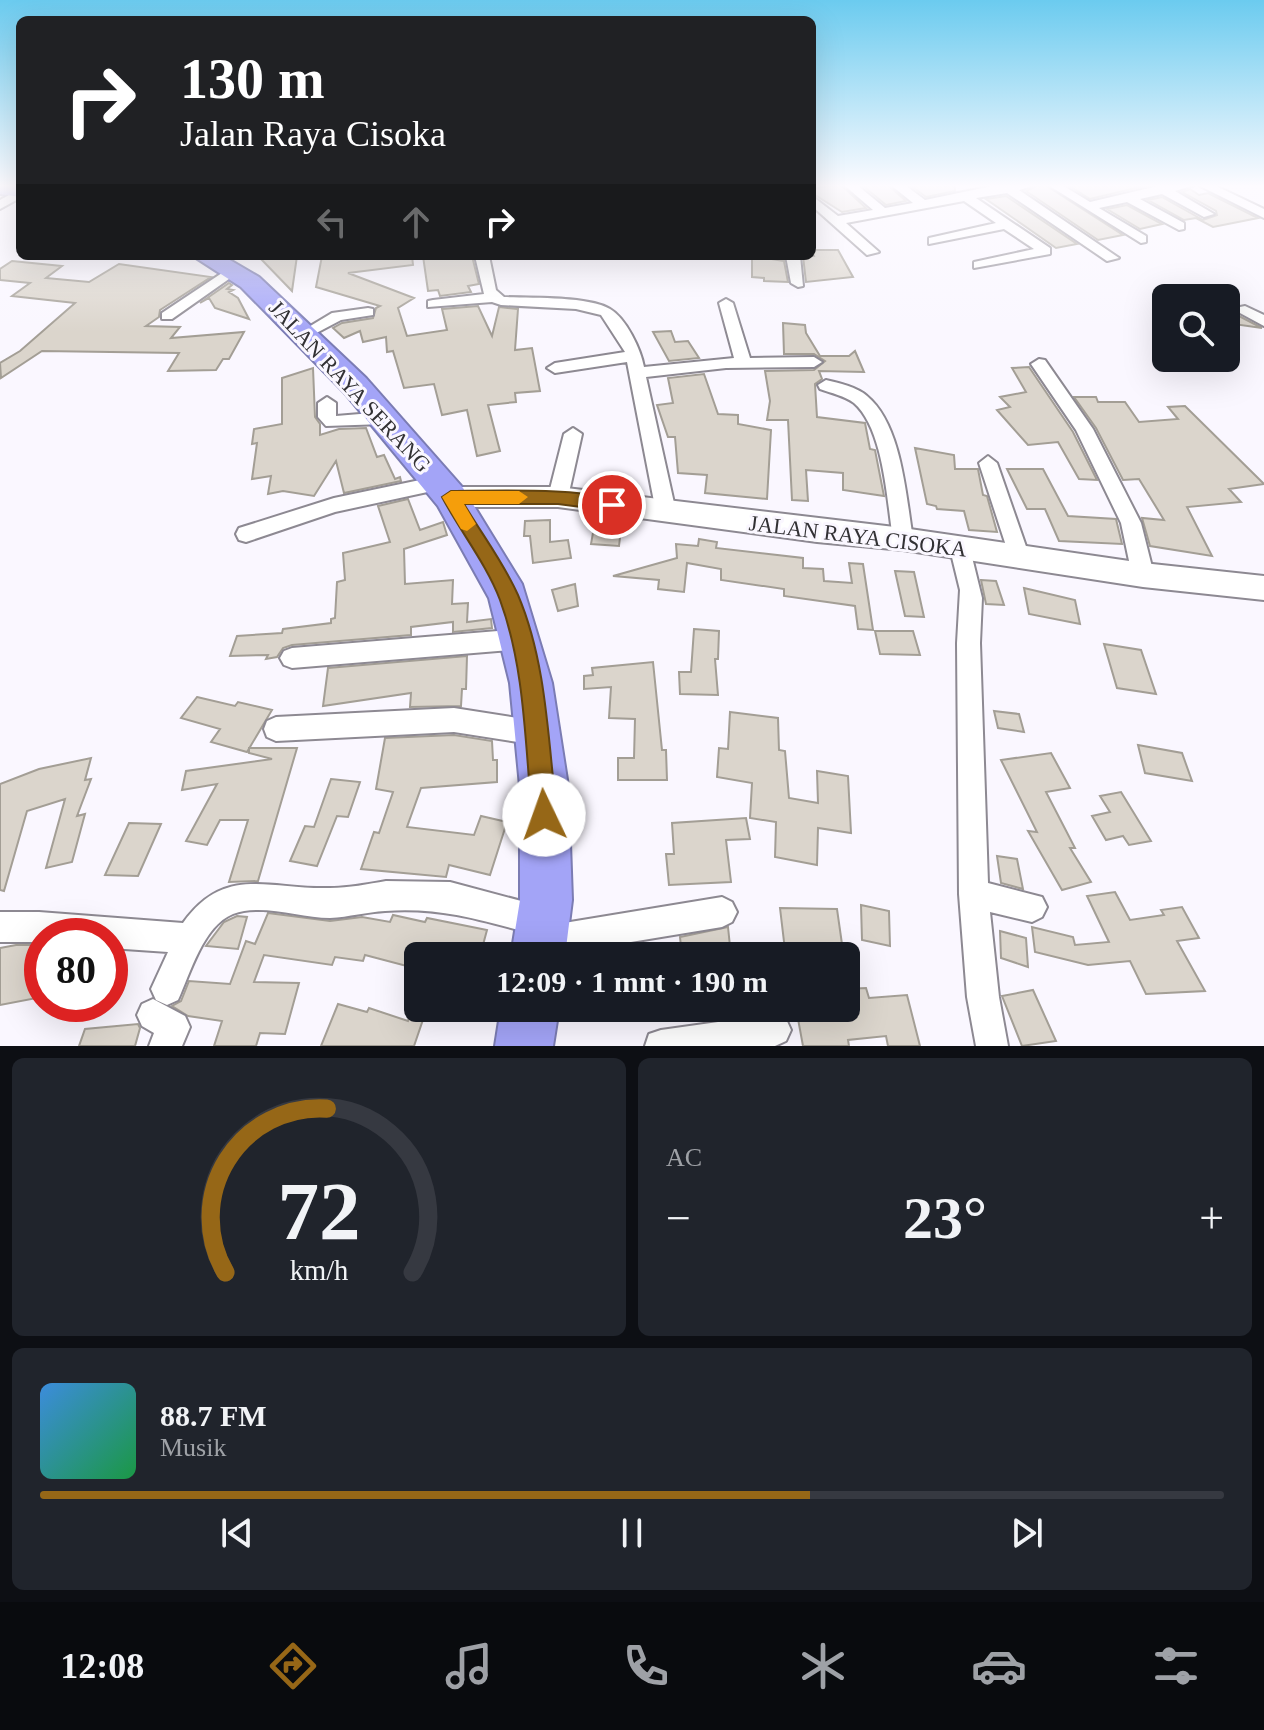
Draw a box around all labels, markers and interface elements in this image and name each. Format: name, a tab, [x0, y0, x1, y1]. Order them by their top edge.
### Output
icon: right	[48, 48, 152, 152]
text: 130 m	[180, 48, 325, 110]
text: Jalan Raya Cisoka	[180, 114, 446, 154]
icon: left	[310, 200, 354, 244]
icon: ahead	[394, 200, 438, 244]
icon: right	[478, 200, 522, 244]
map controls	[1152, 284, 1240, 372]
button: search	[1152, 284, 1240, 372]
street label: JALAN RAYA SERANG	[264, 295, 436, 477]
pin	[578, 471, 646, 539]
icon: arrive	[590, 483, 634, 527]
street label: JALAN RAYA CISOKA	[748, 510, 968, 562]
position arrow	[502, 773, 586, 857]
speed limit sign: 80	[24, 918, 128, 1022]
text: 12:09 · 1 mnt · 190 m	[496, 965, 768, 998]
text: AC	[666, 1143, 702, 1172]
text: 72	[277, 1165, 361, 1257]
text: 23°	[903, 1185, 987, 1251]
text: −	[666, 1194, 691, 1243]
text: +	[1199, 1194, 1224, 1243]
text: km/h	[290, 1255, 348, 1286]
text: 88.7 FM	[160, 1399, 267, 1432]
text: Musik	[160, 1433, 226, 1462]
icon: previous	[215, 1511, 259, 1555]
icon: pause	[610, 1511, 654, 1555]
icon: next	[1005, 1511, 1049, 1555]
icon: directions	[265, 1638, 321, 1694]
icon: music	[441, 1638, 497, 1694]
icon: phone	[618, 1638, 674, 1694]
icon: climate	[795, 1638, 851, 1694]
icon: car	[971, 1638, 1027, 1694]
icon: filters	[1148, 1638, 1204, 1694]
text: 12:08	[60, 1646, 144, 1686]

